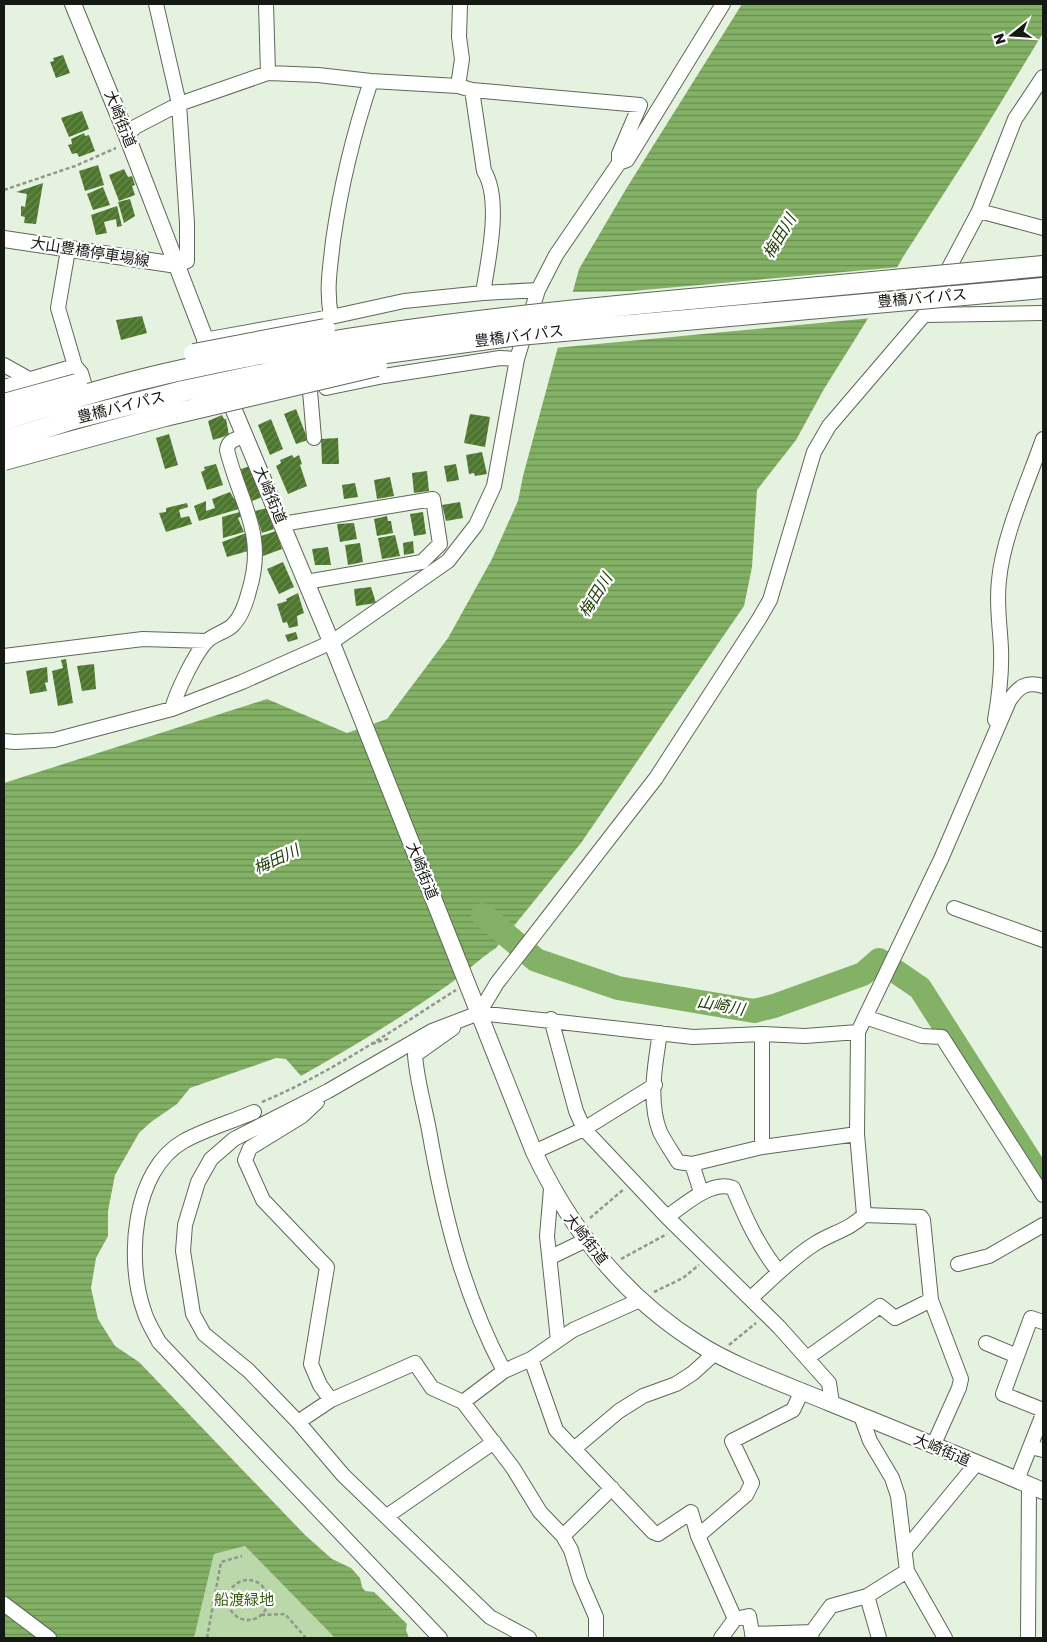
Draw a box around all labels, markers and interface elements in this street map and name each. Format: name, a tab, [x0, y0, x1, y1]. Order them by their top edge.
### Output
north arrow	[987, 10, 1037, 60]
text: N	[989, 31, 1009, 47]
street label: 大崎街道	[101, 87, 141, 150]
water label: 梅田川	[758, 209, 801, 262]
street label: 大山豊橋停車場線	[29, 233, 151, 269]
street label: 豊橋バイパス	[876, 284, 967, 310]
street label: 豊橋バイパス	[473, 321, 564, 349]
street label: 豊橋バイパス	[75, 386, 166, 426]
street label: 大崎街道	[251, 463, 291, 526]
water label: 梅田川	[574, 568, 617, 621]
water label: 梅田川	[250, 839, 304, 878]
street label: 大崎街道	[403, 839, 443, 902]
water label: 山崎川	[696, 991, 748, 1019]
street label: 大崎街道	[561, 1209, 612, 1268]
street label: 大崎街道	[911, 1429, 974, 1469]
park label: 船渡緑地	[214, 1590, 274, 1608]

